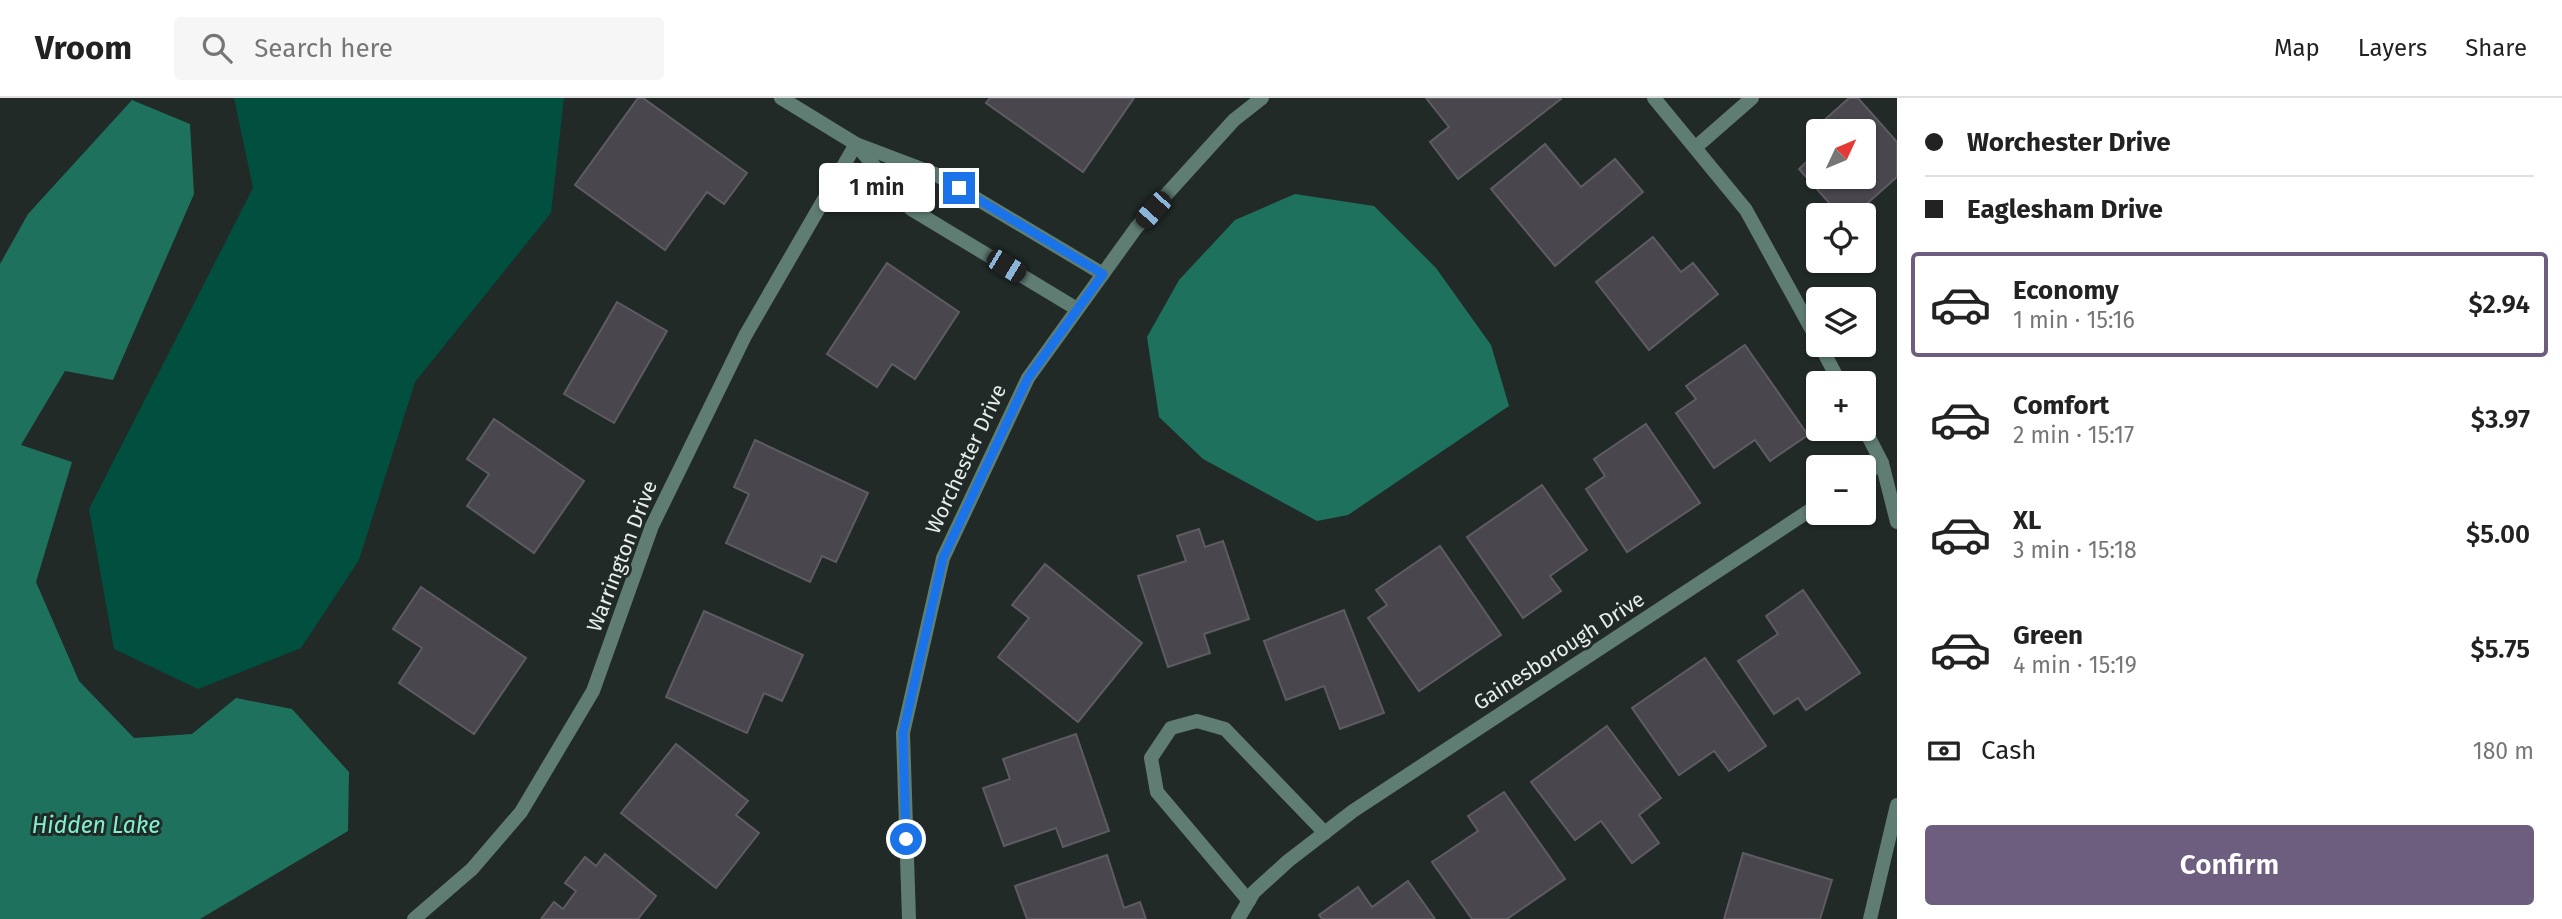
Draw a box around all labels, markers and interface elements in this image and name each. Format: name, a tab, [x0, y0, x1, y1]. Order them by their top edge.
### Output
search box	[174, 17, 664, 80]
text: Vroom	[35, 28, 132, 68]
icon: search	[198, 29, 236, 67]
text: Search here	[254, 33, 393, 64]
text: Map	[2274, 34, 2320, 62]
text: Layers	[2358, 34, 2427, 62]
text: Share	[2465, 34, 2527, 62]
north arrow	[1806, 119, 1876, 189]
map controls	[1806, 119, 1876, 525]
text: Worchester Drive	[1967, 127, 2171, 158]
callout: 1 min	[819, 164, 934, 212]
route end	[943, 172, 975, 204]
text: 1 min	[849, 173, 905, 201]
car	[1132, 187, 1175, 233]
text: Eaglesham Drive	[1967, 194, 2163, 225]
button: locate	[1806, 203, 1876, 273]
car	[983, 246, 1030, 286]
icon: car	[1929, 273, 1992, 336]
text: Economy	[2013, 275, 2119, 306]
button: layers	[1806, 287, 1876, 357]
text: $2.94	[2469, 289, 2530, 320]
text: 1 min · 15:16	[2013, 306, 2135, 334]
button: +	[1806, 371, 1876, 441]
street label: Worchester Drive	[920, 380, 1012, 538]
icon: car	[1929, 388, 1992, 451]
text: Comfort	[2013, 390, 2109, 421]
text: $3.97	[2471, 404, 2530, 435]
text: 2 min · 15:17	[2013, 421, 2134, 449]
button: −	[1806, 455, 1876, 525]
street label: Warrington Drive	[581, 477, 663, 635]
icon: car	[1929, 503, 1992, 566]
text: XL	[2013, 505, 2041, 536]
text: $5.00	[2466, 519, 2530, 550]
text: 3 min · 15:18	[2013, 536, 2137, 564]
street label: Gainesborough Drive	[1469, 586, 1649, 716]
icon: car	[1929, 618, 1992, 681]
text: Green	[2013, 620, 2083, 651]
text: $5.75	[2471, 634, 2530, 665]
text: 4 min · 15:19	[2013, 651, 2137, 679]
icon: cash	[1925, 732, 1963, 770]
text: Cash	[1981, 735, 2037, 766]
text: 180 m	[2473, 737, 2534, 765]
water label: Hidden Lake	[32, 811, 160, 839]
route start	[890, 823, 922, 855]
button: Confirm	[1925, 825, 2534, 905]

